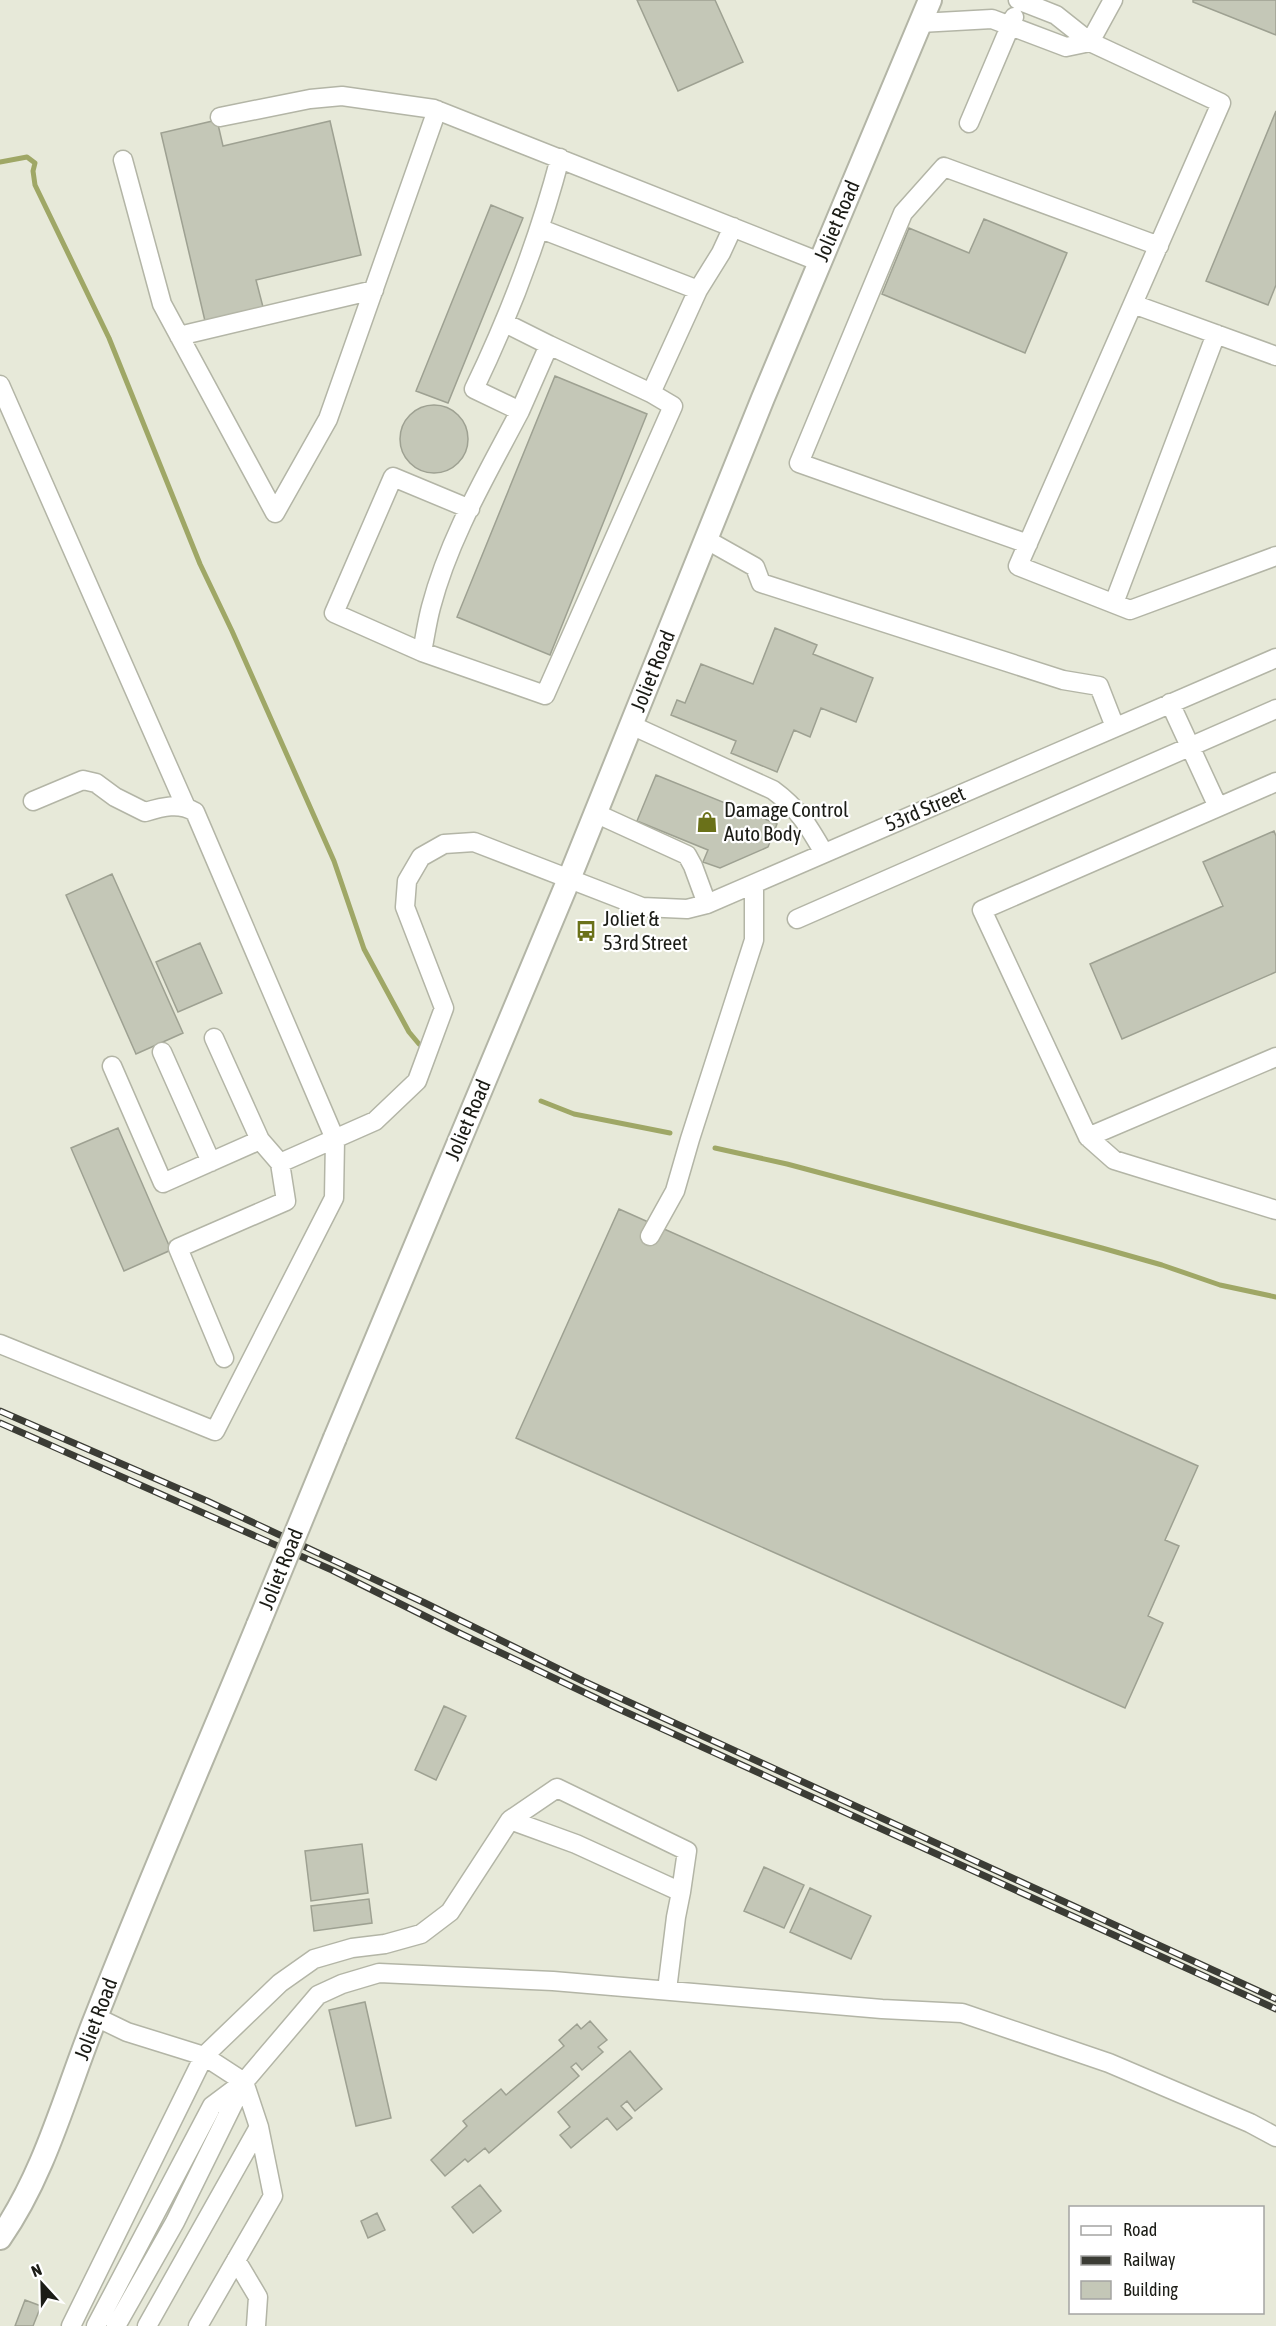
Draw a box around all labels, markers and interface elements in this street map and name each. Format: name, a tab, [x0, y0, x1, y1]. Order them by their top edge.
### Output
street label: Joliet Road	[808, 177, 864, 265]
street label: Joliet Road	[625, 626, 679, 715]
street label: 53rd Street	[881, 780, 968, 836]
place label: Damage Control Auto Body	[724, 797, 849, 845]
shop icon: Damage Control Auto Body	[695, 810, 719, 834]
place label: Joliet & 53rd Street	[603, 906, 688, 954]
bus stop icon: Joliet & 53rd Street	[574, 919, 598, 943]
street label: Joliet Road	[439, 1076, 495, 1164]
street label: Joliet Road	[253, 1524, 307, 1613]
street label: Joliet Road	[69, 1974, 122, 2063]
legend	[1069, 2206, 1264, 2314]
text: Road	[1123, 2219, 1157, 2240]
text: Railway	[1123, 2249, 1175, 2270]
north arrow	[12, 2254, 72, 2314]
text: N	[29, 2260, 44, 2280]
text: Building	[1123, 2279, 1178, 2300]

